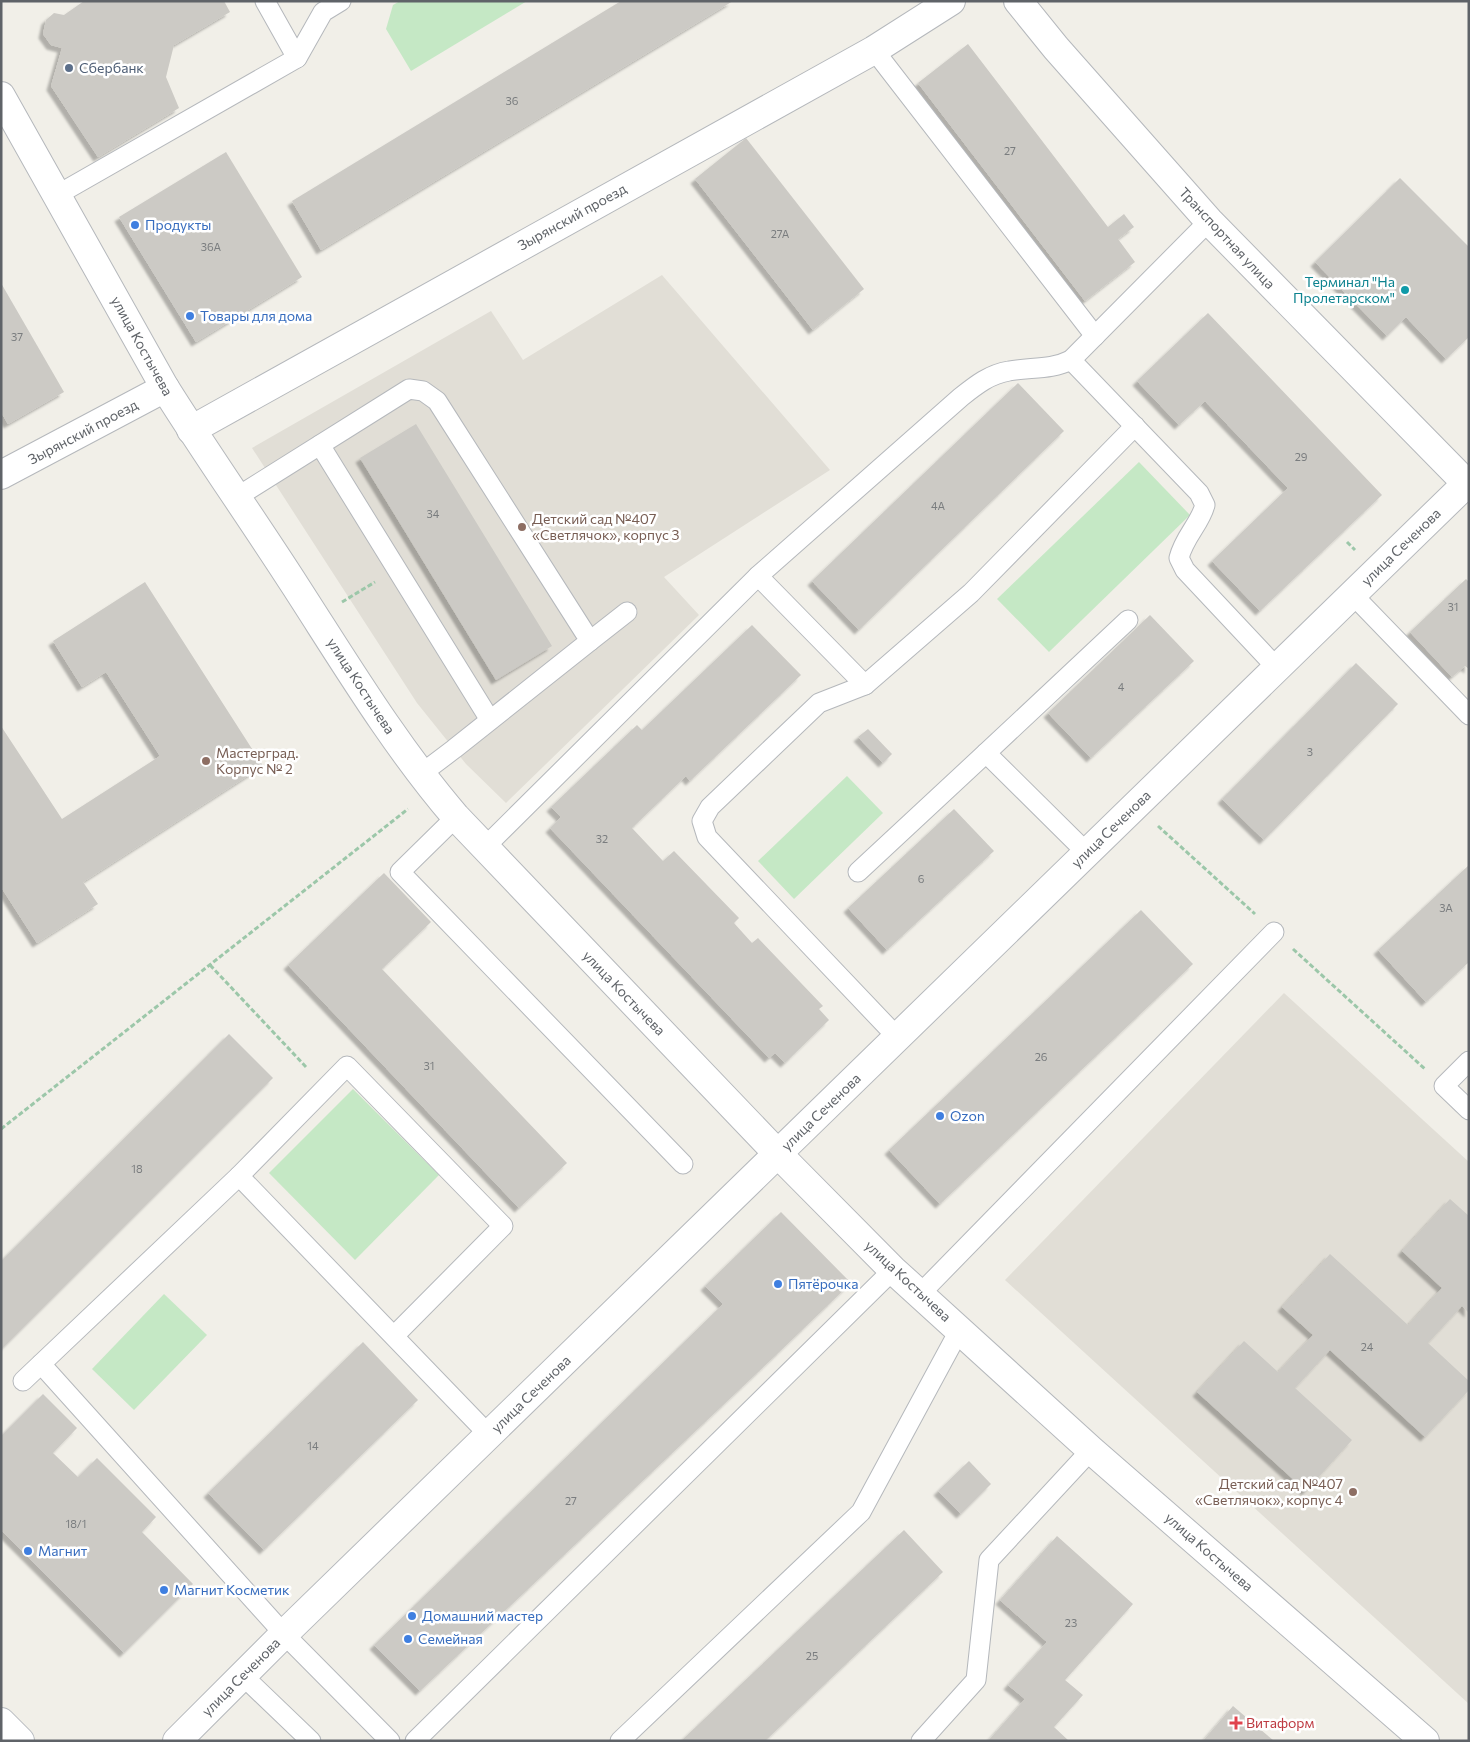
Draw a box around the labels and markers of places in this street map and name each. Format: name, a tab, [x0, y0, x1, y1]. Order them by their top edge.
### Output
place label: Сбербанк	[79, 59, 144, 76]
marker: Сбербанк	[63, 62, 75, 74]
place label: Продукты	[145, 216, 211, 233]
marker: Продукты	[129, 219, 141, 231]
place label: Терминал "На Пролетарском"	[1293, 273, 1395, 306]
marker: Терминал "На Пролетарском"	[1399, 284, 1411, 296]
place label: Товары для дома	[200, 307, 312, 324]
marker: Товары для дома	[184, 310, 196, 322]
place label: Детский сад №407 «Светлячок», корпус 3	[532, 510, 680, 543]
marker: Детский сад №407 «Светлячок», корпус 3	[516, 521, 528, 533]
place label: Мастерград. Корпус № 2	[216, 744, 299, 777]
marker: Мастерград. Корпус № 2	[200, 755, 212, 767]
place label: Ozon	[950, 1107, 985, 1124]
marker: Ozon	[934, 1110, 946, 1122]
place label: Пятёрочка	[788, 1275, 858, 1292]
marker: Пятёрочка	[772, 1278, 784, 1290]
place label: Детский сад №407 «Светлячок», корпус 4	[1195, 1475, 1344, 1508]
marker: Детский сад №407 «Светлячок», корпус 4	[1347, 1486, 1359, 1498]
place label: Магнит	[38, 1542, 88, 1559]
marker: Магнит	[22, 1545, 34, 1557]
place label: Магнит Косметик	[174, 1581, 290, 1598]
marker: Магнит Косметик	[158, 1584, 170, 1596]
place label: Домашний мастер	[422, 1607, 543, 1624]
marker: Домашний мастер	[406, 1610, 418, 1622]
place label: Семейная	[418, 1630, 483, 1647]
marker: Семейная	[402, 1633, 414, 1645]
place label: Витаформ	[1246, 1714, 1315, 1731]
marker: Витаформ	[1230, 1717, 1242, 1729]

